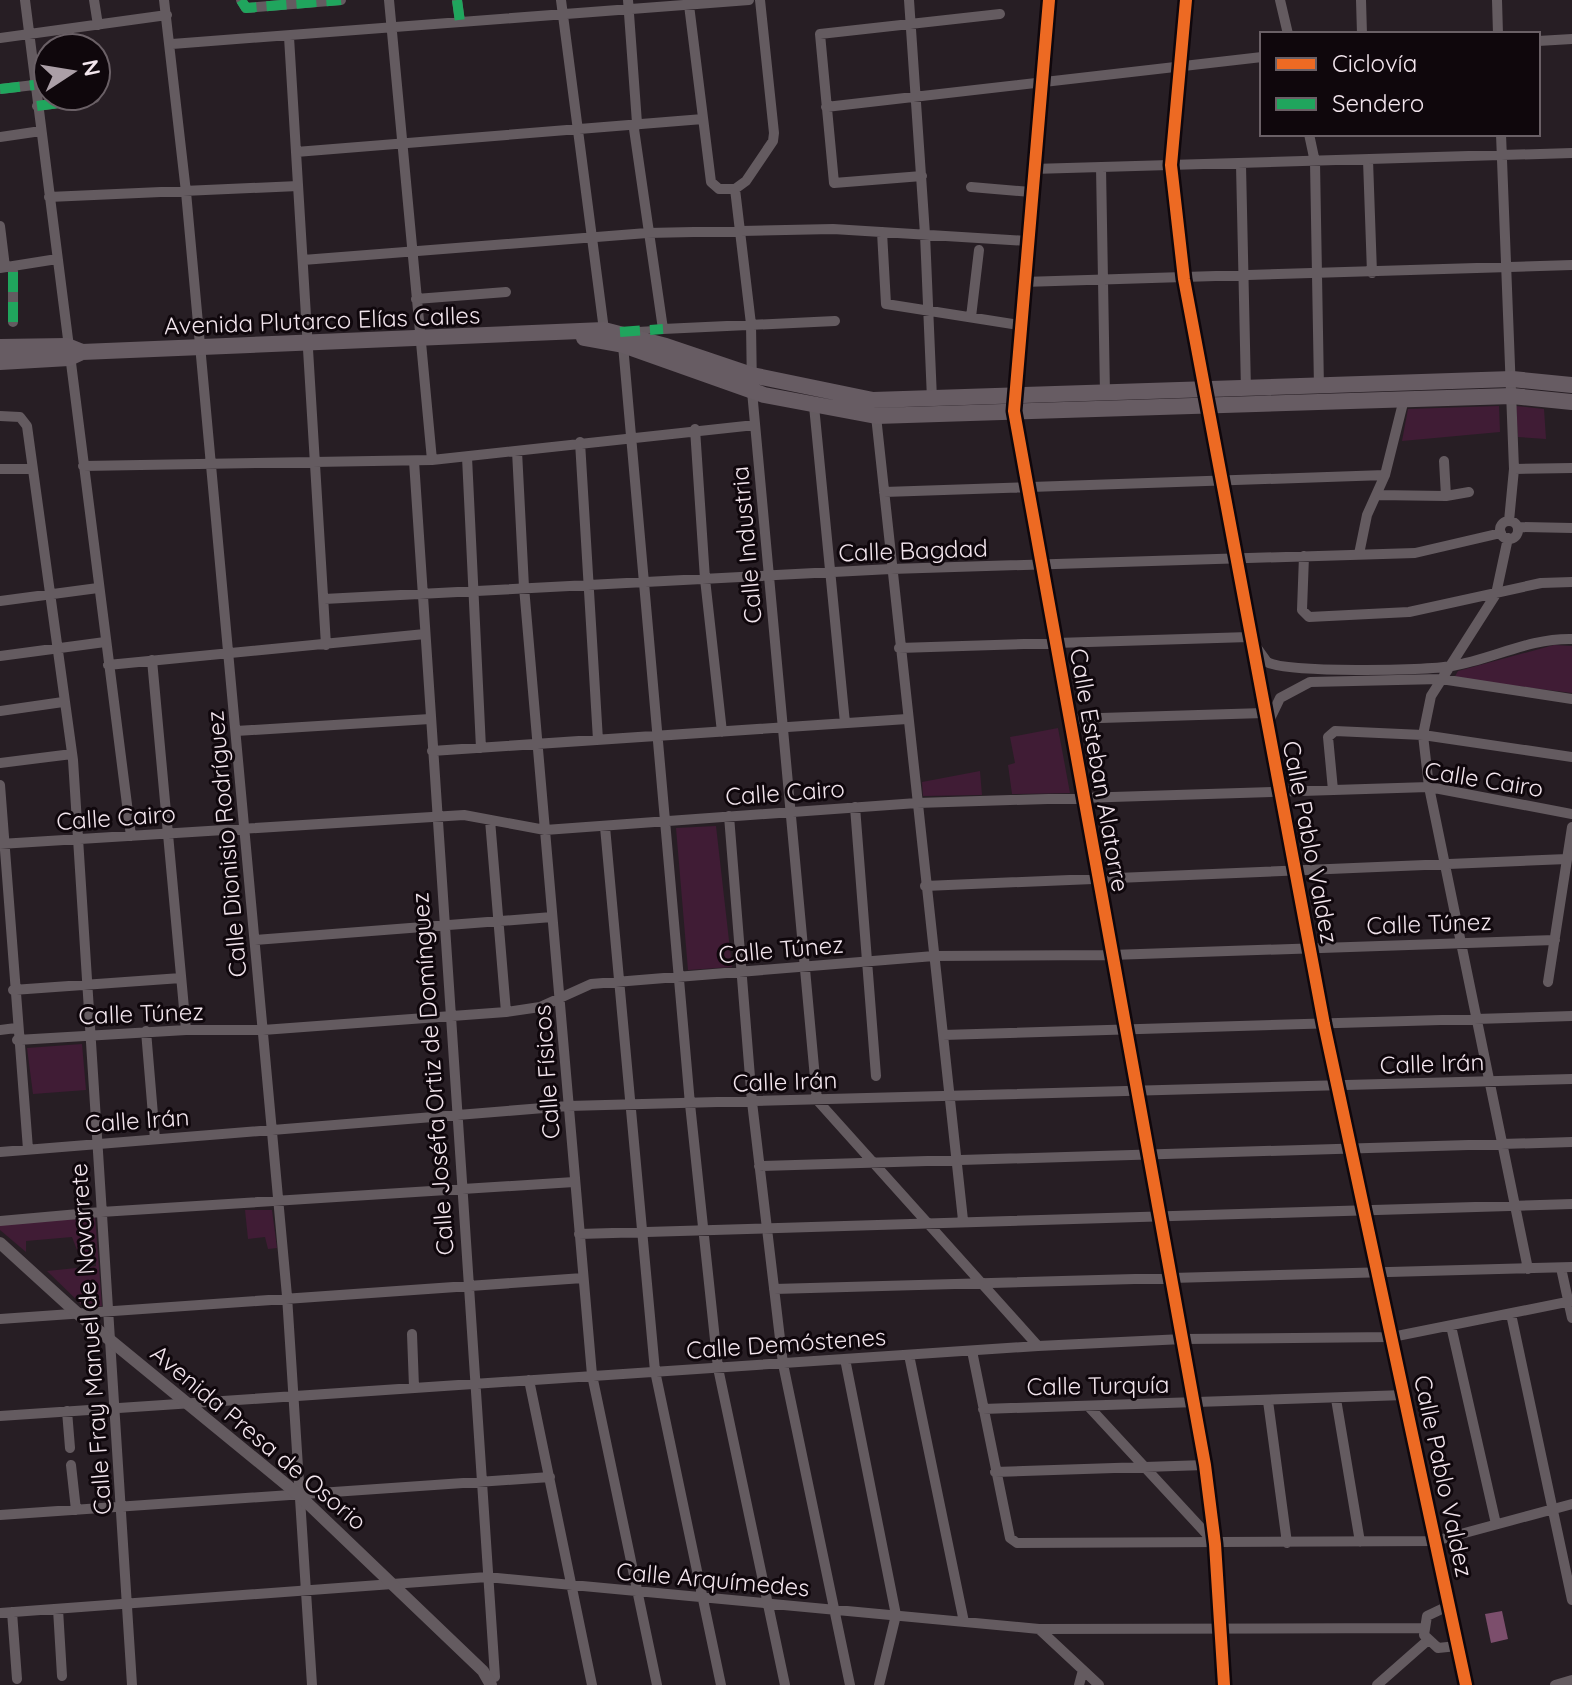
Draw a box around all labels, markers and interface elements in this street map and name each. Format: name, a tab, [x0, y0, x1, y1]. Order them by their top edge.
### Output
north arrow	[32, 32, 112, 112]
legend	[1260, 32, 1540, 136]
text: Ciclovía	[1332, 48, 1417, 78]
text: N	[76, 57, 107, 79]
text: Sendero	[1332, 88, 1424, 118]
street label: Avenida Plutarco Elías Calles	[163, 299, 481, 341]
street label: Calle Industria	[724, 465, 768, 625]
street label: Calle Bagdad	[838, 532, 988, 568]
street label: Calle Esteban Alatorre	[1064, 646, 1136, 894]
street label: Calle Dionisio Rodríguez	[199, 710, 253, 978]
street label: Calle Pablo Valdez	[1277, 738, 1345, 946]
street label: Calle Cairo	[1423, 755, 1545, 803]
street label: Calle Cairo	[724, 773, 846, 811]
street label: Calle Cairo	[55, 798, 177, 836]
street label: Calle Joséfa Ortiz de Domínguez	[404, 891, 460, 1257]
street label: Calle Túnez	[1366, 906, 1492, 940]
street label: Calle Túnez	[717, 929, 845, 969]
street label: Calle Túnez	[78, 996, 204, 1030]
street label: Calle Físicos	[526, 1004, 566, 1140]
street label: Calle Irán	[1379, 1046, 1485, 1080]
street label: Calle Irán	[732, 1064, 838, 1098]
street label: Calle Irán	[84, 1101, 190, 1139]
street label: Calle Fray Manuel de Navarrete	[63, 1162, 117, 1516]
street label: Calle Demóstenes	[685, 1321, 887, 1365]
street label: Avenida Presa de Osorio	[145, 1338, 373, 1536]
street label: Calle Turquía	[1026, 1369, 1170, 1401]
street label: Calle Pablo Valdez	[1408, 1372, 1480, 1580]
street label: Calle Arquímedes	[615, 1556, 811, 1602]

